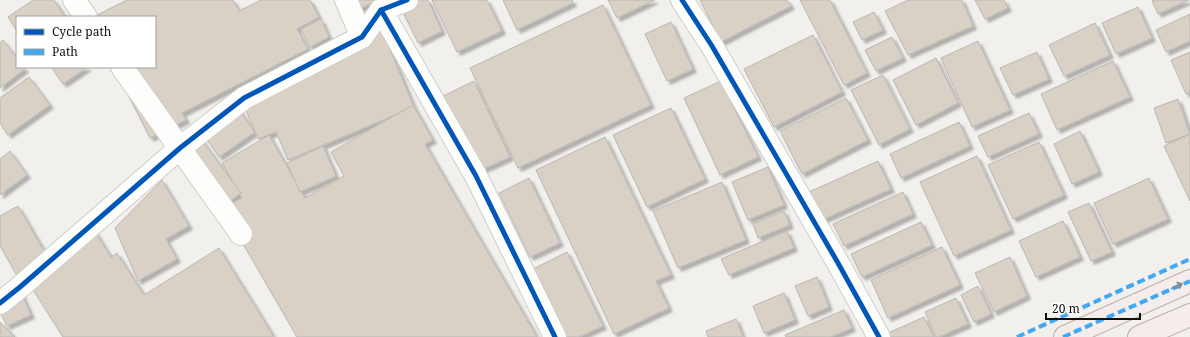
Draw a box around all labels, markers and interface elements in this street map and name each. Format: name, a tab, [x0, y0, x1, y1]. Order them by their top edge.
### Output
legend	[16, 16, 156, 68]
text: Cycle path	[52, 23, 112, 40]
text: Path	[52, 43, 78, 60]
one-way arrow	[1171, 282, 1183, 290]
scale bar	[1046, 295, 1140, 321]
text: 20 m	[1052, 300, 1080, 317]

